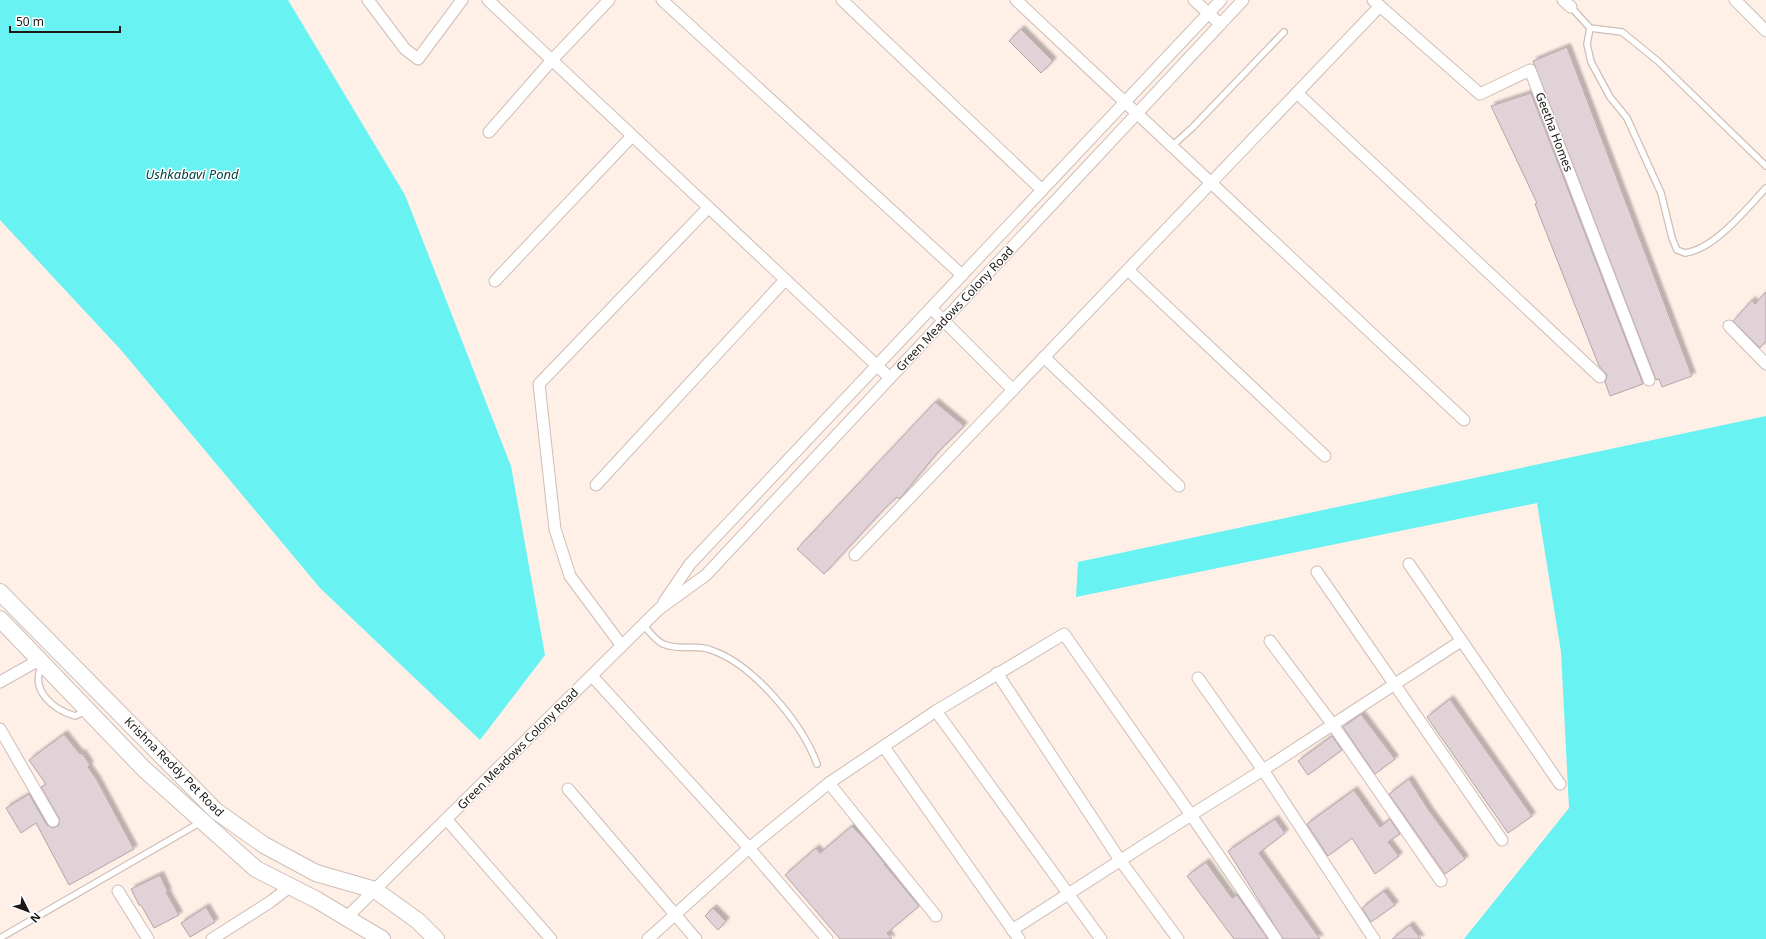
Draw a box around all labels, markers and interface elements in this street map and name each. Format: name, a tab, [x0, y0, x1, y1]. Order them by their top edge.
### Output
scale bar	[10, 8, 120, 34]
text: 50 m	[16, 13, 44, 30]
street label: Geetha Homes	[1532, 90, 1578, 174]
water label: Ushkabavi Pond	[145, 165, 239, 183]
street label: Green Meadows Colony Road	[892, 242, 1017, 375]
street label: Green Meadows Colony Road	[453, 684, 582, 813]
street label: Krishna Reddy Pet Road	[121, 713, 228, 820]
north arrow	[8, 891, 48, 931]
text: N	[27, 910, 44, 926]

